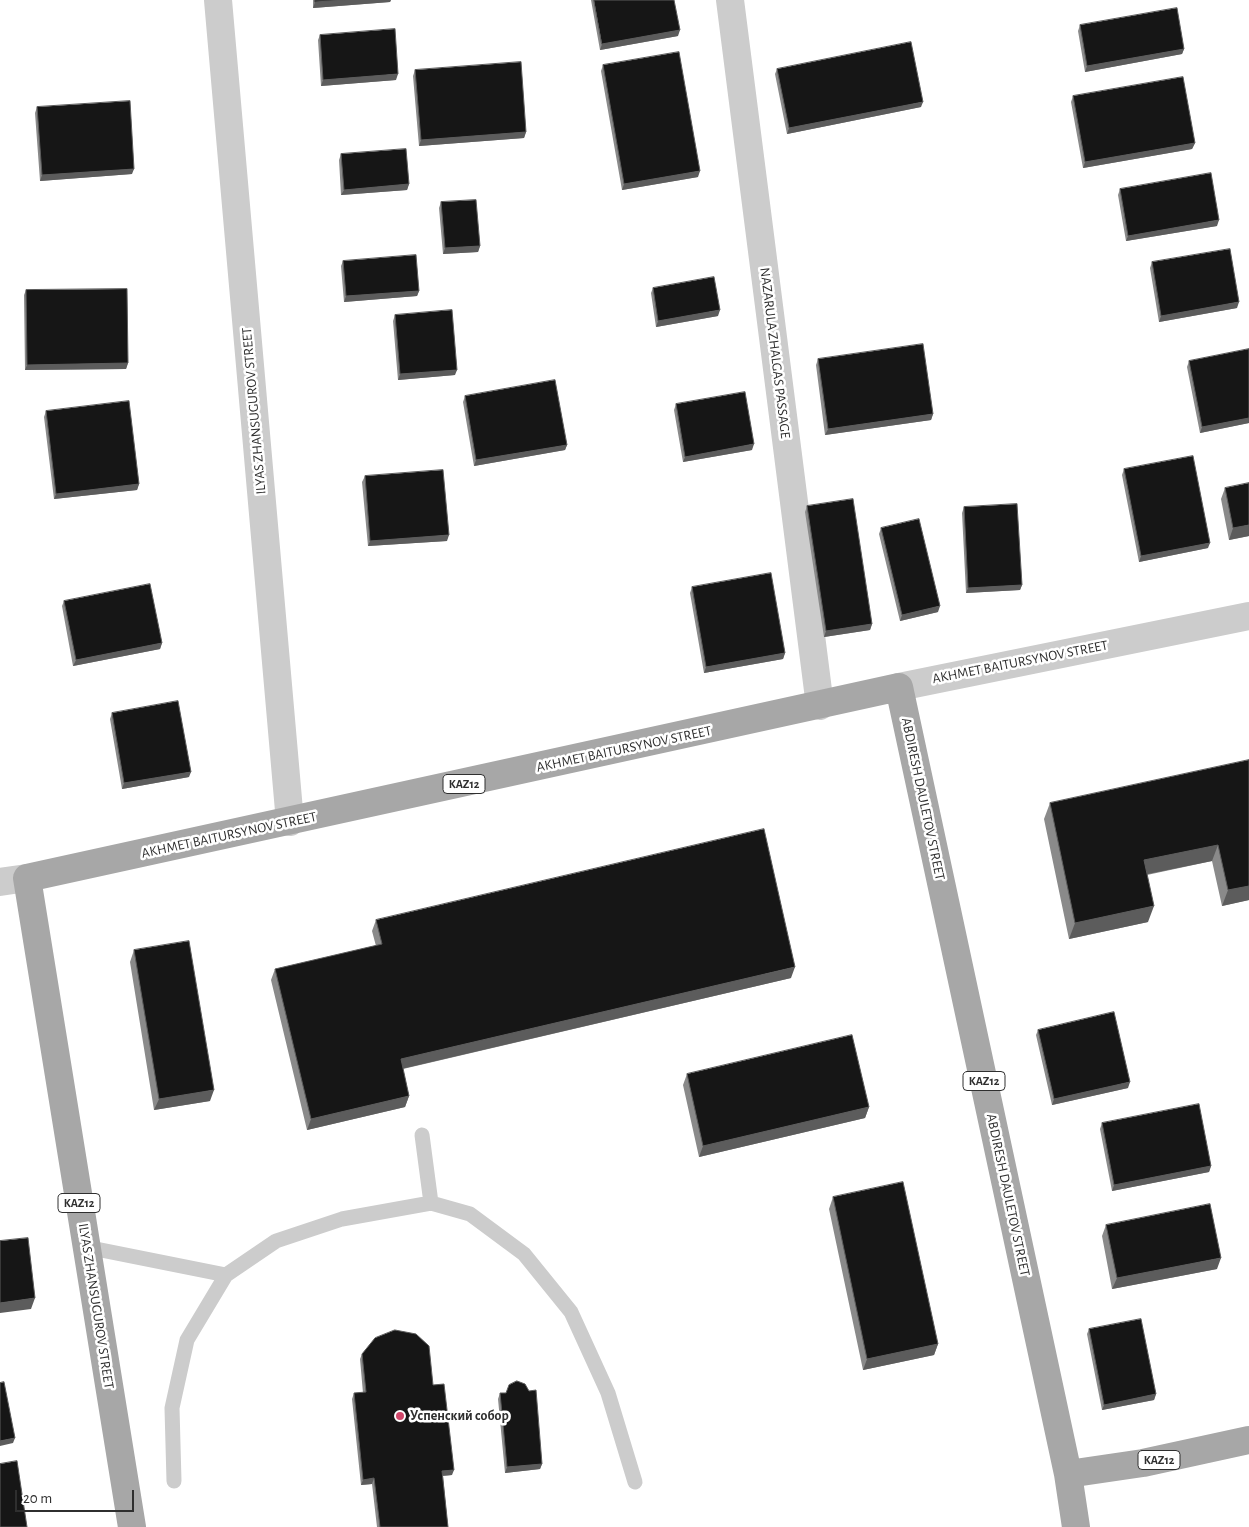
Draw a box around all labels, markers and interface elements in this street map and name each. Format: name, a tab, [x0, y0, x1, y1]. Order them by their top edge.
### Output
street label: NAZARULA ZHALGAS PASSAGE	[756, 266, 794, 440]
street label: ILYAS ZHANSUGUROV STREET	[238, 327, 270, 495]
street label: AKHMET BAITURSYNOV STREET	[931, 637, 1109, 687]
street label: ABDIRESH DAULETOV STREET	[898, 716, 948, 882]
street label: AKHMET BAITURSYNOV STREET	[535, 722, 713, 776]
road number: KAZ12	[443, 774, 485, 794]
street label: AKHMET BAITURSYNOV STREET	[140, 808, 318, 862]
road number: KAZ12	[963, 1072, 1005, 1090]
street label: ABDIRESH DAULETOV STREET	[983, 1112, 1033, 1278]
road number: KAZ12	[58, 1194, 100, 1212]
street label: ILYAS ZHANSUGUROV STREET	[75, 1222, 117, 1390]
place label: Успенский собор	[410, 1408, 509, 1424]
marker: Успенский собор	[394, 1410, 406, 1422]
road number: KAZ12	[1138, 1450, 1180, 1470]
scale bar	[18, 1480, 136, 1512]
text: 20 m	[23, 1491, 52, 1506]

